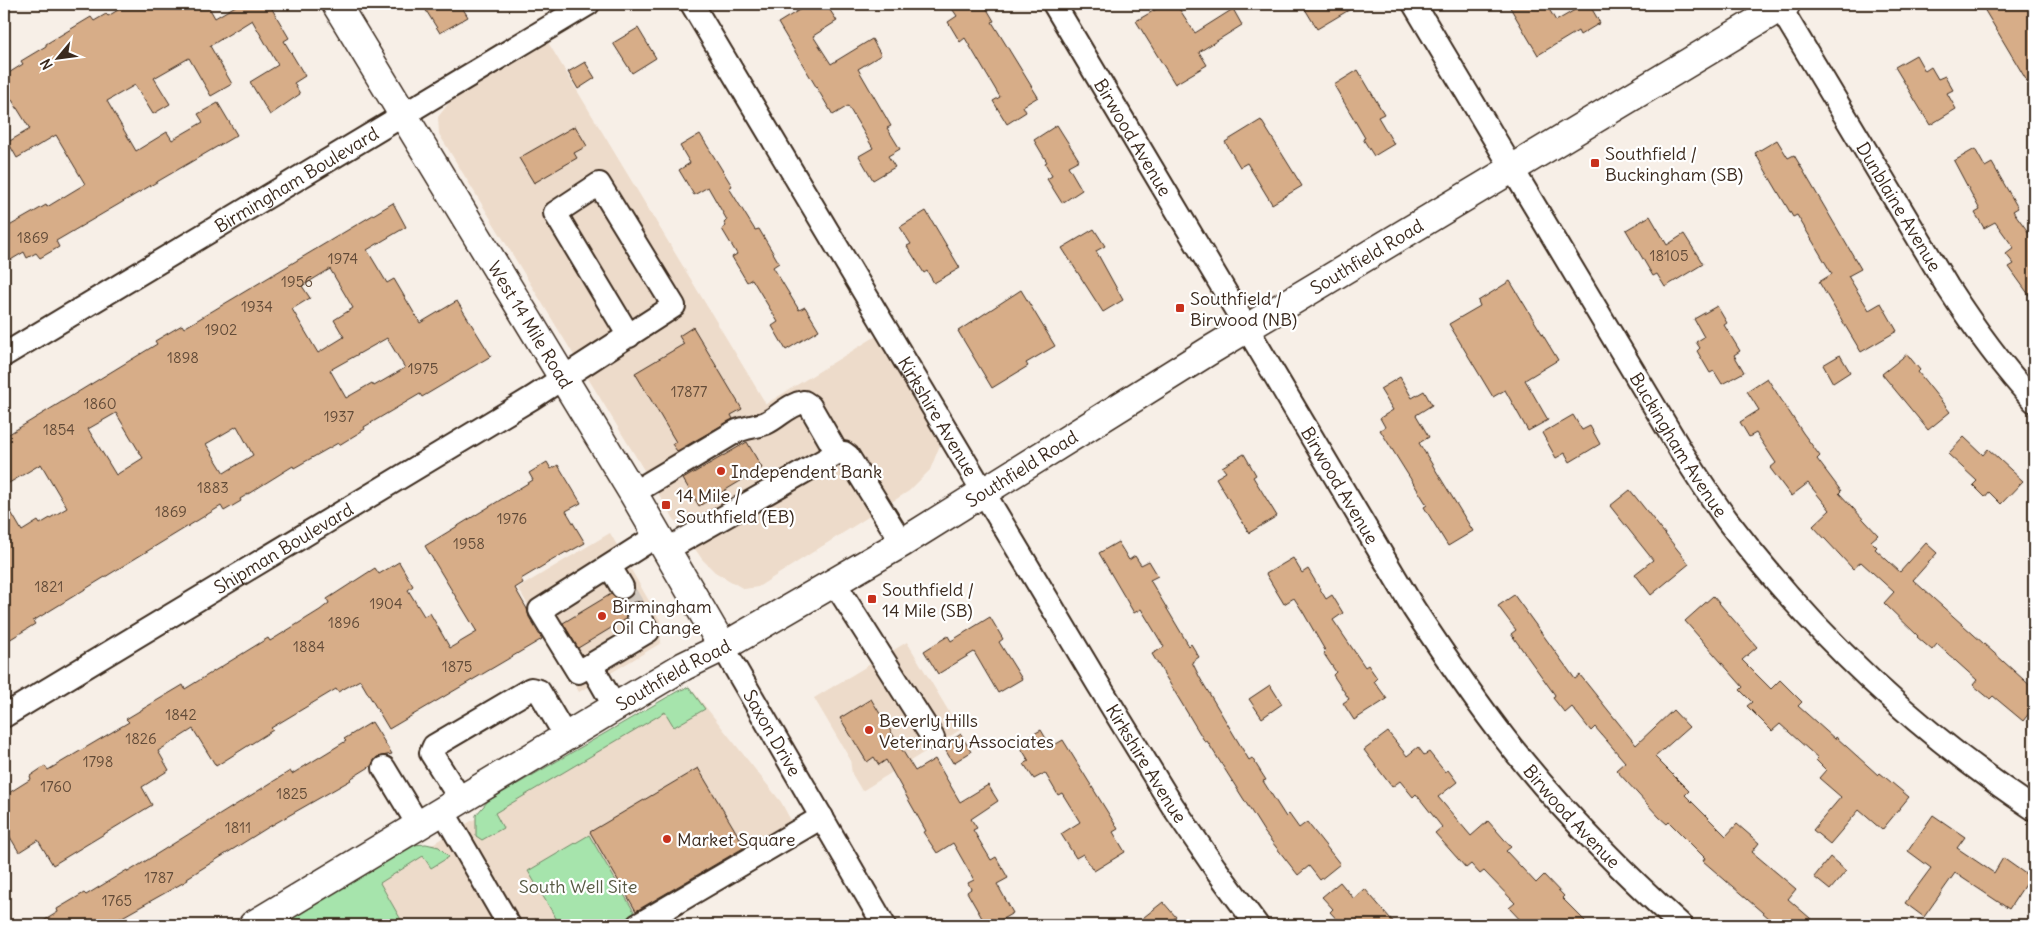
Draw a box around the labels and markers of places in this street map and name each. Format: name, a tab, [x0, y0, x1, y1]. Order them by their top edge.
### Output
place label: Southfield / Buckingham (SB)	[1605, 142, 1743, 186]
marker: Southfield / Buckingham (SB)	[1589, 157, 1601, 169]
place label: Southfield / Birwood (NB)	[1190, 287, 1297, 331]
marker: Southfield / Birwood (NB)	[1174, 302, 1186, 314]
place label: Independent Bank	[731, 460, 882, 483]
marker: Independent Bank	[715, 465, 727, 477]
place label: 14 Mile / Southfield (EB)	[676, 484, 794, 528]
marker: 14 Mile / Southfield (EB)	[660, 499, 672, 511]
place label: Southfield / 14 Mile (SB)	[882, 578, 974, 622]
marker: Southfield / 14 Mile (SB)	[866, 593, 878, 605]
place label: Birmingham Oil Change	[612, 595, 712, 639]
marker: Birmingham Oil Change	[596, 610, 608, 622]
place label: Beverly Hills Veterinary Associates	[879, 709, 1054, 753]
marker: Beverly Hills Veterinary Associates	[863, 724, 875, 736]
place label: Market Square	[677, 828, 795, 851]
marker: Market Square	[661, 833, 673, 845]

